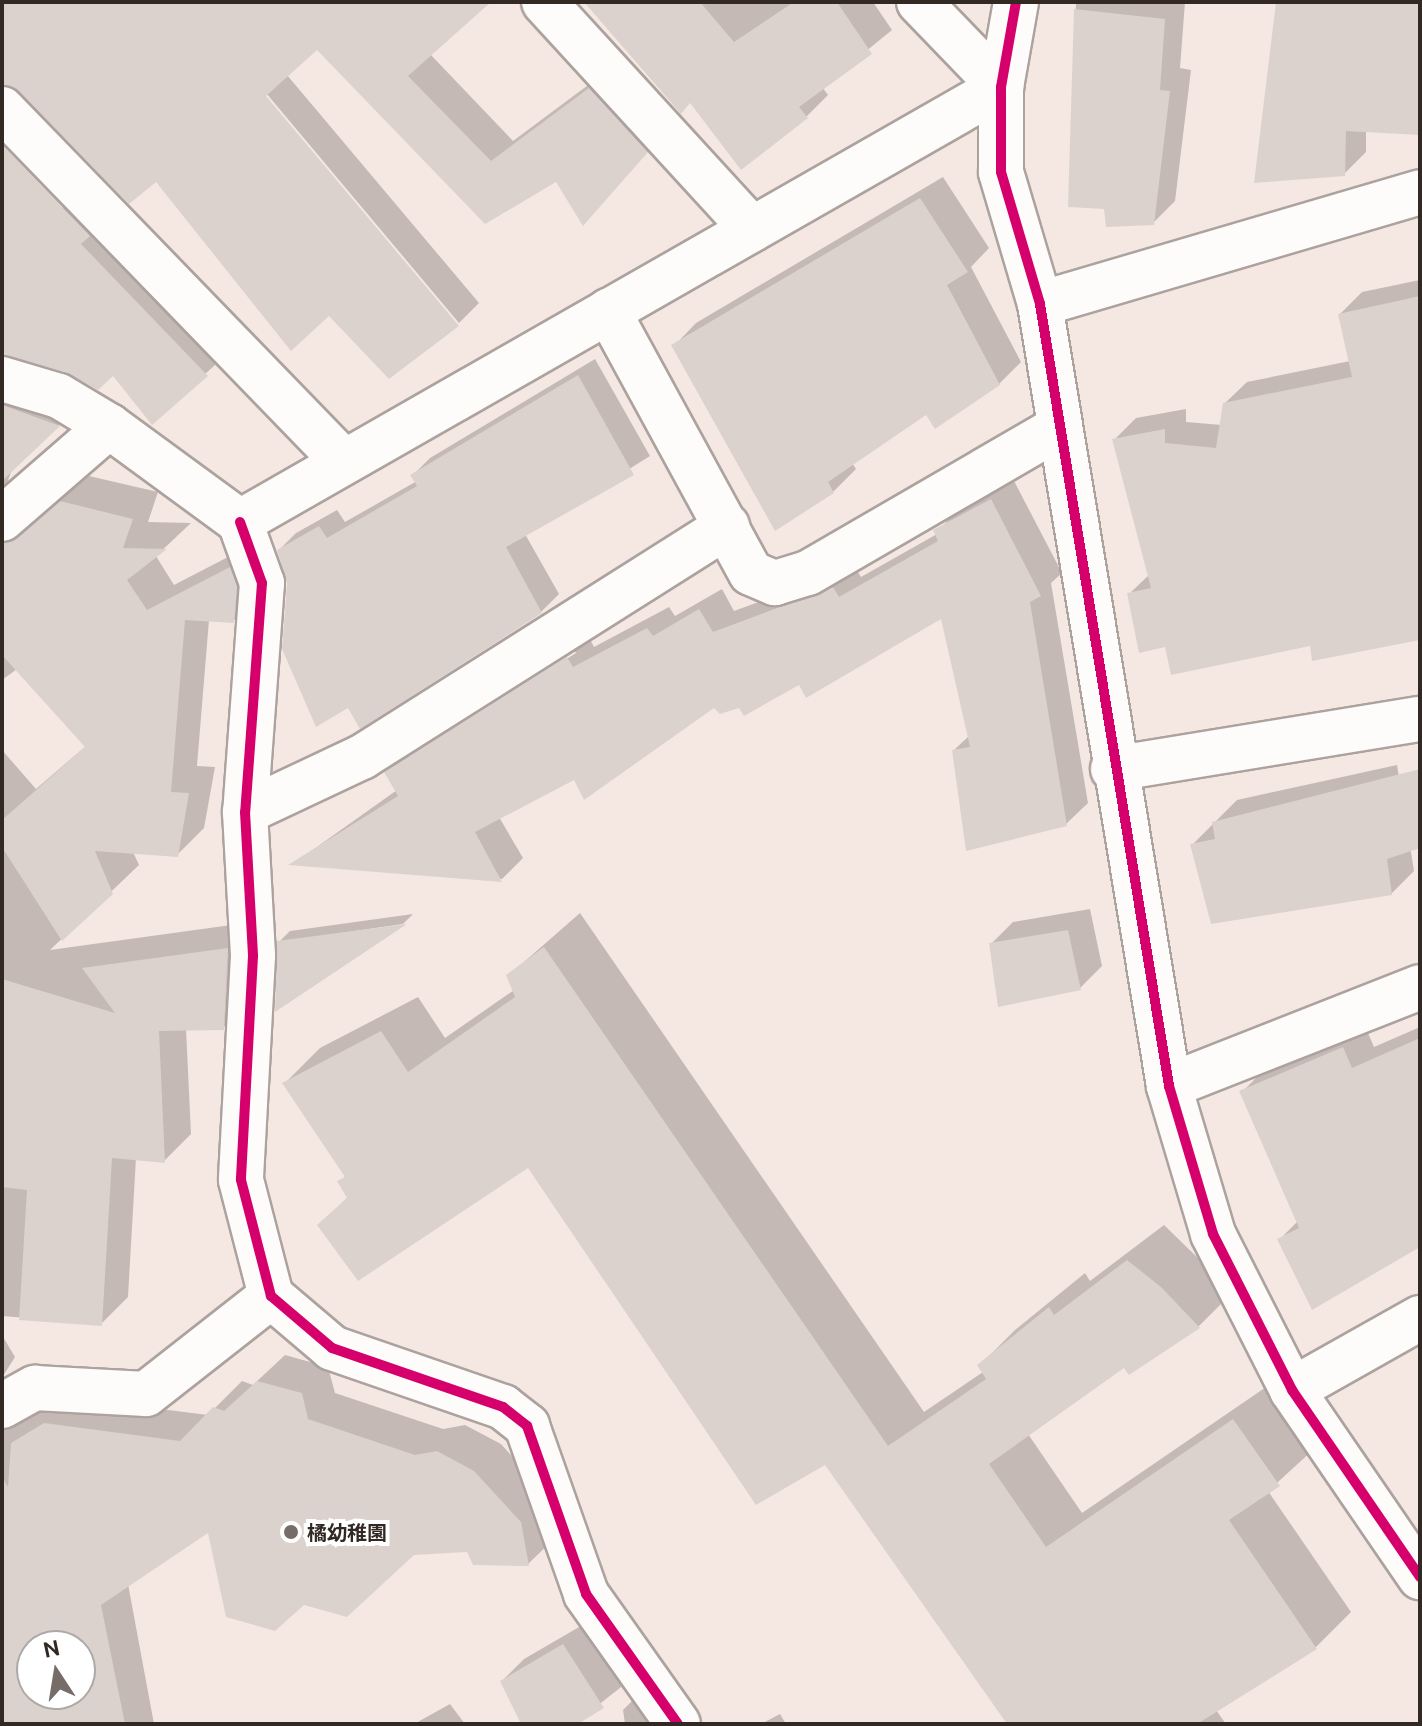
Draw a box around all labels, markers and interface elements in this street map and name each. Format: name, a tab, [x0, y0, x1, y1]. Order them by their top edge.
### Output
place label: 橘幼稚園	[307, 1520, 387, 1544]
marker: 橘幼稚園	[282, 1523, 300, 1541]
north arrow	[16, 1630, 96, 1710]
text: N	[41, 1634, 62, 1662]

